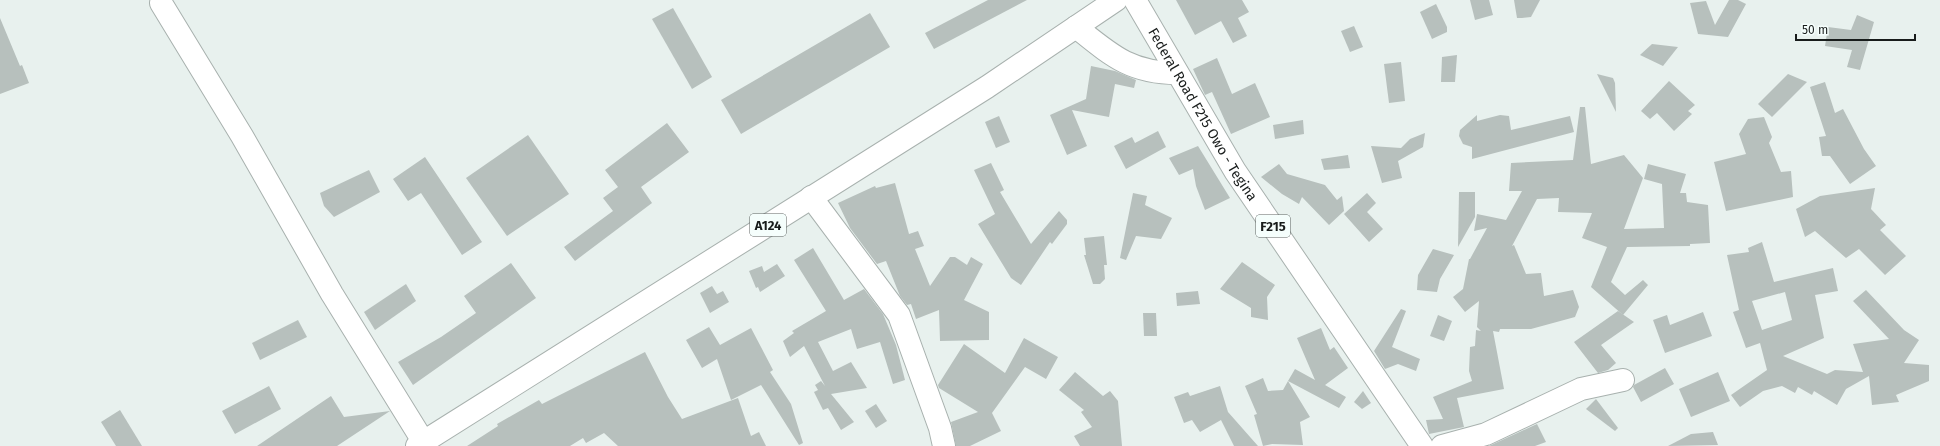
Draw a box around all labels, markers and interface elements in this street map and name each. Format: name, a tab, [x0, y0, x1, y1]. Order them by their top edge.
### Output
scale bar	[1796, 16, 1915, 42]
text: 50 m	[1802, 23, 1828, 37]
street label: Federal Road F215 Owo - Tegina	[1145, 25, 1261, 204]
road number: A124	[750, 214, 786, 236]
road number: F215	[1256, 215, 1290, 237]

